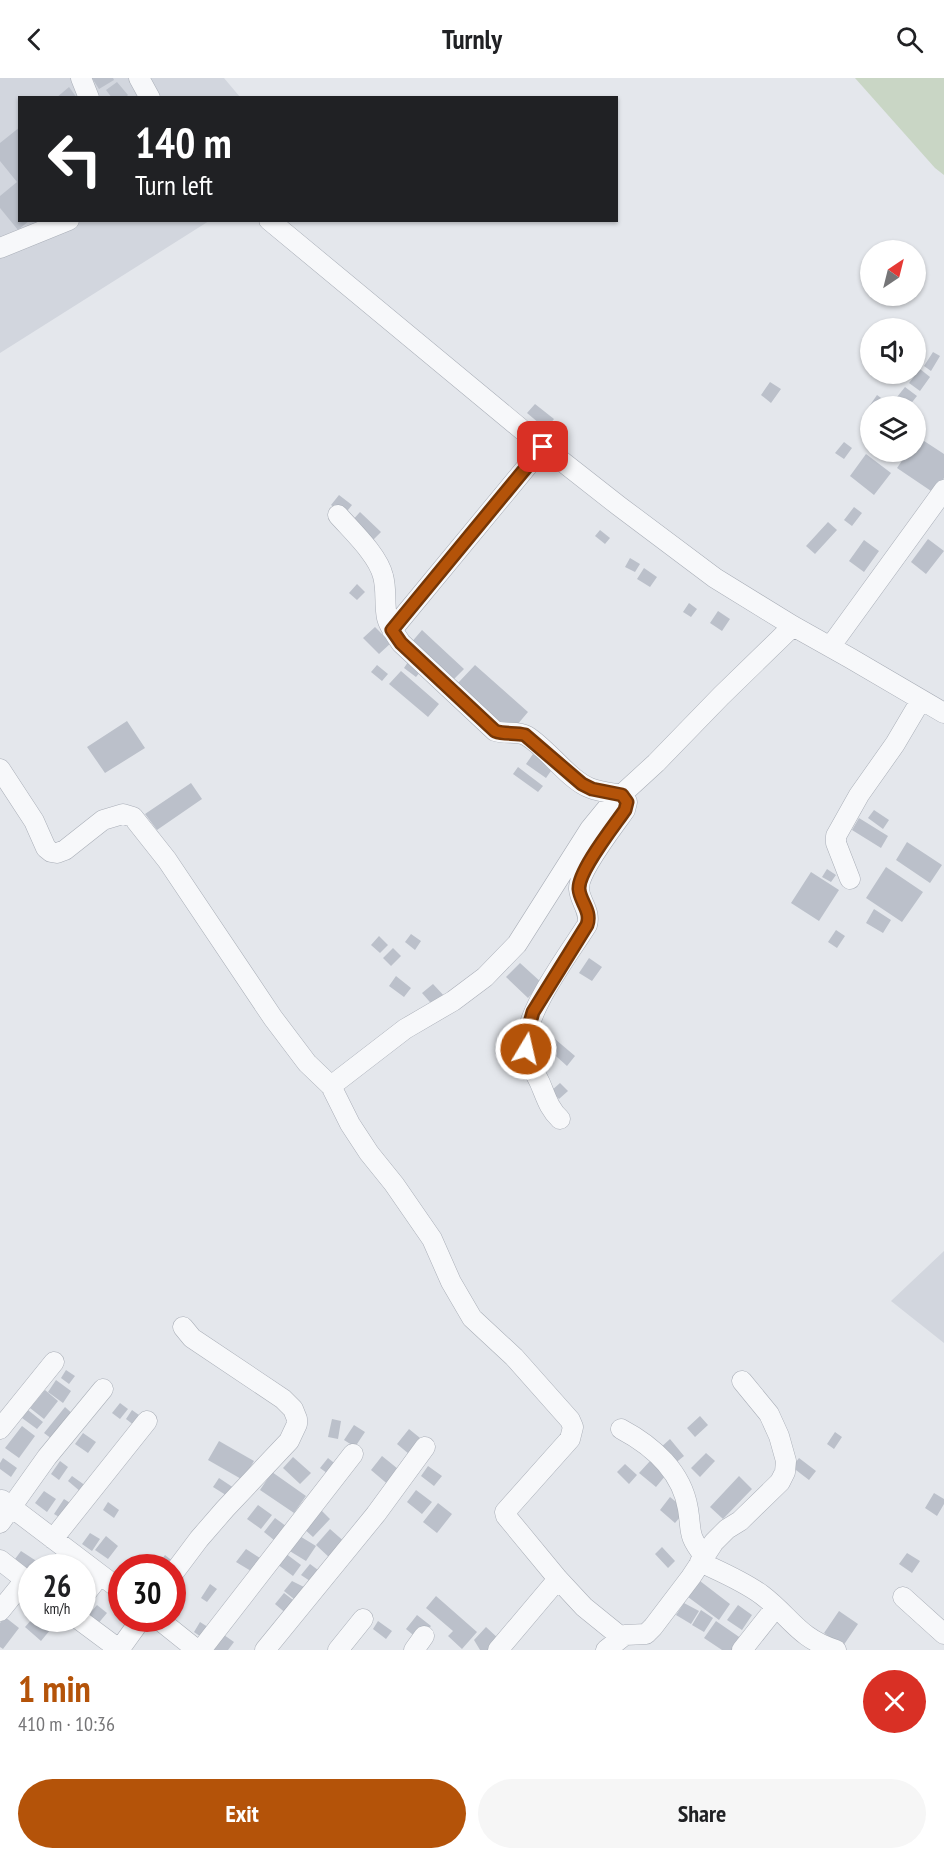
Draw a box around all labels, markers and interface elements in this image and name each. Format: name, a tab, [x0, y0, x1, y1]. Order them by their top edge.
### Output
text: Turnly	[442, 22, 502, 56]
icon: back	[18, 23, 51, 56]
icon: search	[893, 23, 926, 56]
text: 140 m	[135, 115, 232, 170]
icon: left	[36, 120, 114, 198]
text: Turn left	[135, 168, 213, 202]
north arrow	[860, 240, 926, 306]
map controls	[860, 240, 926, 462]
button: sound	[860, 318, 926, 384]
button: layers	[860, 396, 926, 462]
pin	[517, 421, 568, 472]
icon: arrive	[526, 430, 559, 463]
position arrow	[494, 1017, 558, 1081]
speed limit sign: 30	[108, 1554, 186, 1632]
text: 26	[43, 1566, 71, 1605]
text: km/h	[44, 1599, 70, 1618]
text: 1 min	[18, 1665, 91, 1712]
button: close	[863, 1670, 926, 1733]
text: 410 m · 10:36	[18, 1711, 115, 1737]
button: Exit	[18, 1779, 466, 1848]
button: Share	[478, 1779, 926, 1848]

